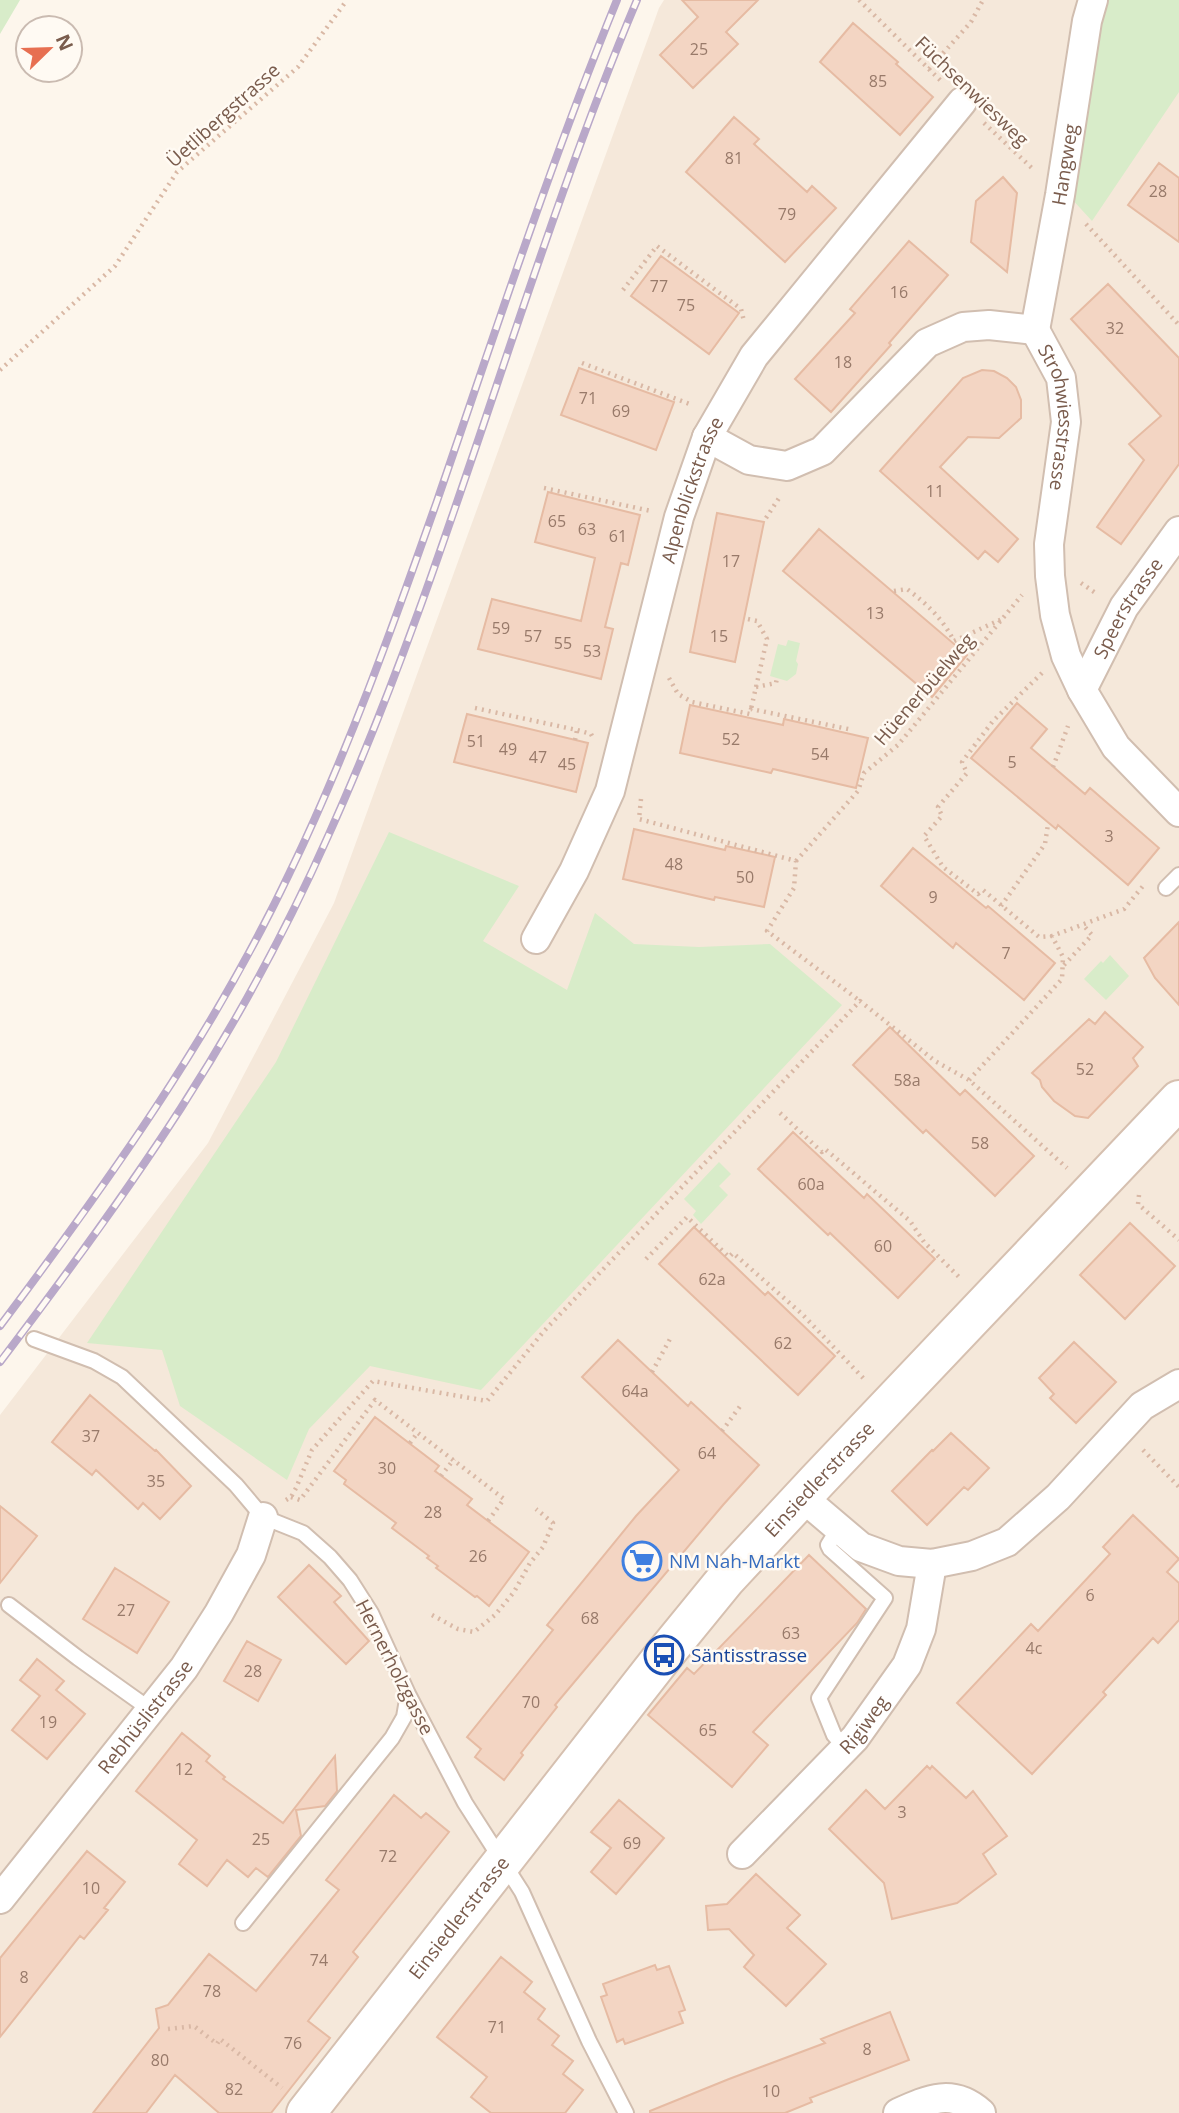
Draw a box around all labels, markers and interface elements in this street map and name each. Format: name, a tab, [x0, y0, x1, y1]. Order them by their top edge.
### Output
north arrow	[14, 14, 84, 84]
text: N	[50, 30, 80, 55]
street label: Füchsenwiesweg	[910, 30, 1034, 152]
house number: 25	[690, 38, 708, 60]
street label: Üetlibergstrasse	[161, 57, 285, 173]
house number: 85	[869, 70, 887, 92]
street label: Hangweg	[1045, 122, 1084, 208]
house number: 81	[725, 147, 743, 169]
house number: 28	[1149, 180, 1167, 202]
house number: 79	[778, 203, 796, 225]
house number: 77	[650, 275, 668, 297]
house number: 16	[890, 281, 908, 303]
house number: 75	[677, 294, 695, 316]
house number: 32	[1106, 317, 1124, 339]
street label: Strohwiesstrasse	[1032, 340, 1079, 492]
house number: 18	[834, 351, 852, 373]
house number: 71	[579, 387, 597, 409]
house number: 69	[612, 400, 630, 422]
street label: Alpenblickstrasse	[655, 411, 729, 566]
house number: 11	[926, 480, 944, 502]
house number: 65	[548, 510, 566, 532]
house number: 63	[578, 518, 596, 540]
house number: 61	[609, 525, 627, 547]
house number: 17	[722, 550, 740, 572]
street label: Speerstrasse	[1087, 552, 1169, 663]
house number: 13	[866, 602, 884, 624]
house number: 59	[492, 617, 510, 639]
house number: 57	[524, 625, 542, 647]
house number: 15	[710, 625, 728, 647]
street label: Hüenerbüelweg	[868, 627, 980, 751]
house number: 55	[554, 632, 572, 654]
house number: 53	[583, 640, 601, 662]
house number: 52	[722, 728, 740, 750]
house number: 51	[467, 730, 485, 752]
house number: 49	[499, 738, 517, 760]
house number: 54	[811, 743, 829, 765]
house number: 47	[529, 746, 547, 768]
house number: 5	[1007, 751, 1017, 773]
house number: 45	[558, 753, 576, 775]
house number: 3	[1104, 825, 1114, 847]
house number: 48	[665, 853, 683, 875]
house number: 50	[736, 866, 754, 888]
house number: 9	[928, 886, 938, 908]
house number: 7	[1001, 942, 1011, 964]
house number: 52	[1076, 1058, 1094, 1080]
house number: 58a	[893, 1069, 921, 1091]
house number: 58	[971, 1132, 989, 1154]
house number: 60a	[797, 1173, 825, 1195]
house number: 60	[874, 1235, 892, 1257]
house number: 62a	[698, 1268, 726, 1290]
house number: 62	[774, 1332, 792, 1354]
house number: 64a	[621, 1380, 649, 1402]
street label: Einsiedlerstrasse	[759, 1416, 880, 1542]
house number: 37	[82, 1425, 100, 1447]
house number: 64	[698, 1442, 716, 1464]
house number: 30	[378, 1457, 396, 1479]
house number: 35	[147, 1470, 165, 1492]
house number: 28	[424, 1501, 442, 1523]
supermarket icon: NM Nah-Markt	[621, 1540, 663, 1582]
house number: 26	[469, 1545, 487, 1567]
place label: NM Nah-Markt	[669, 1548, 800, 1574]
house number: 6	[1085, 1584, 1095, 1606]
street label: Hernerholzgasse	[350, 1595, 440, 1739]
house number: 27	[117, 1599, 135, 1621]
house number: 68	[581, 1607, 599, 1629]
house number: 63	[782, 1622, 800, 1644]
bus stop icon: Säntisstrasse	[643, 1634, 685, 1676]
house number: 4c	[1026, 1637, 1043, 1659]
place label: Säntisstrasse	[691, 1642, 807, 1668]
street label: Rebhüslistrasse	[92, 1655, 199, 1779]
house number: 28	[244, 1660, 262, 1682]
street label: Rigiweg	[833, 1690, 894, 1760]
house number: 70	[522, 1691, 540, 1713]
house number: 19	[39, 1711, 57, 1733]
house number: 65	[699, 1719, 717, 1741]
house number: 12	[175, 1758, 193, 1780]
house number: 3	[897, 1801, 907, 1823]
house number: 25	[252, 1828, 270, 1850]
house number: 69	[623, 1832, 641, 1854]
house number: 72	[379, 1845, 397, 1867]
street label: Einsiedlerstrasse	[402, 1851, 515, 1984]
house number: 10	[82, 1877, 100, 1899]
house number: 74	[310, 1949, 328, 1971]
house number: 8	[19, 1966, 29, 1988]
house number: 78	[203, 1980, 221, 2002]
house number: 71	[488, 2016, 506, 2038]
house number: 76	[284, 2032, 302, 2054]
house number: 8	[862, 2038, 872, 2060]
house number: 80	[151, 2049, 169, 2071]
house number: 82	[225, 2078, 243, 2100]
house number: 10	[762, 2080, 780, 2102]

